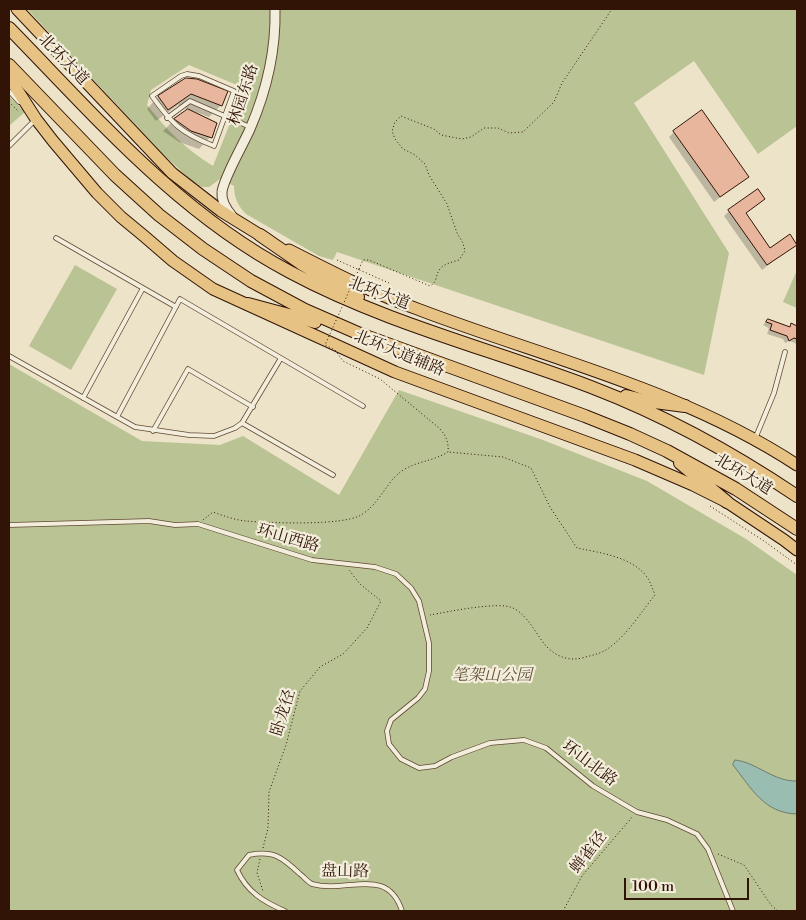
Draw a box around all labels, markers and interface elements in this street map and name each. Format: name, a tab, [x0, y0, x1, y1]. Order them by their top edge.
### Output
street label: 北环大道	[34, 30, 92, 90]
street label: 林园东路	[225, 62, 263, 128]
street label: 北环大道	[346, 274, 412, 314]
street label: 北环大道辅路	[351, 327, 447, 381]
street label: 北环大道	[711, 450, 775, 500]
street label: 环山西路	[255, 521, 321, 557]
park label: 笔架山公园	[452, 666, 532, 686]
street label: 卧龙径	[268, 687, 300, 739]
street label: 环山北路	[558, 737, 620, 791]
street label: 蝉雀径	[567, 828, 611, 878]
street label: 盘山路	[321, 862, 369, 882]
scale bar	[626, 868, 751, 900]
text: 100 m	[632, 877, 674, 896]

